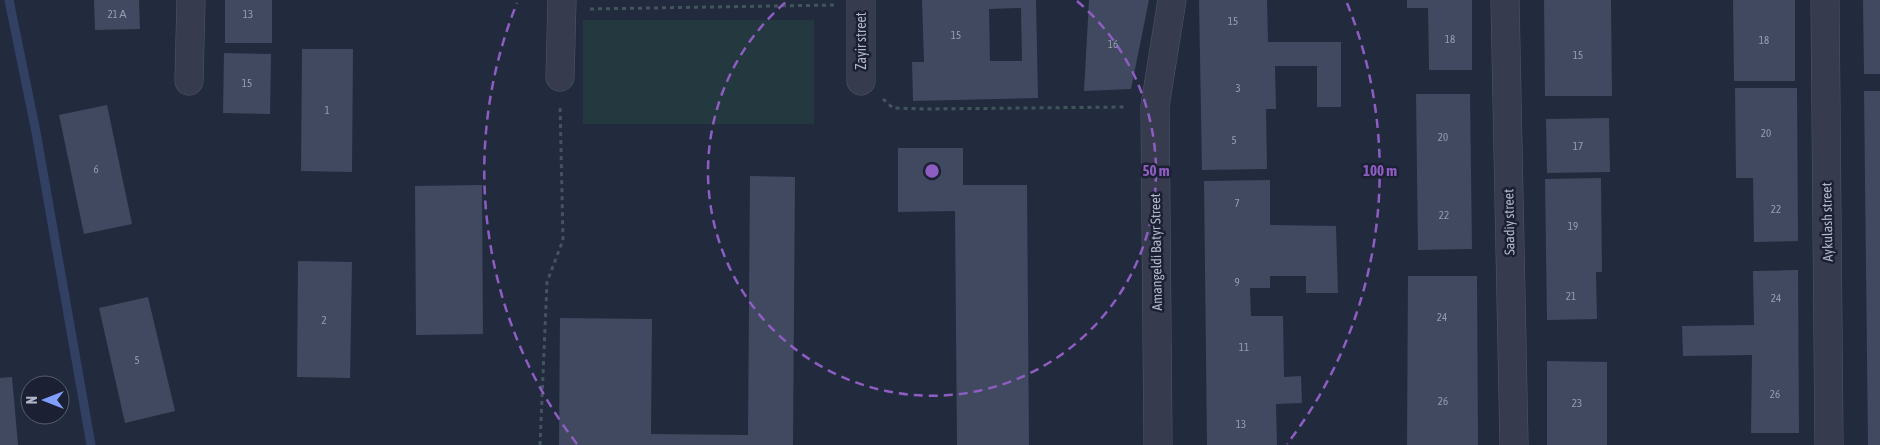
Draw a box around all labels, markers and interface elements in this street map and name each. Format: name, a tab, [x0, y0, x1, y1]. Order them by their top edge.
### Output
house number: 21 А	[107, 8, 127, 20]
house number: 13	[243, 8, 253, 20]
street label: Zayir street	[853, 12, 869, 70]
house number: 15	[1228, 15, 1238, 27]
house number: 15	[951, 29, 961, 41]
house number: 18	[1445, 33, 1455, 45]
house number: 18	[1759, 34, 1769, 46]
house number: 16	[1108, 38, 1118, 50]
house number: 15	[1573, 49, 1583, 61]
house number: 15	[242, 77, 252, 89]
house number: 3	[1235, 82, 1241, 94]
house number: 1	[324, 104, 330, 116]
house number: 20	[1761, 127, 1771, 139]
house number: 20	[1438, 131, 1448, 143]
house number: 5	[1231, 134, 1237, 146]
house number: 17	[1573, 140, 1583, 152]
centre of rings	[923, 162, 941, 180]
text: 50 m	[1143, 162, 1170, 179]
text: 100 m	[1363, 162, 1397, 179]
house number: 6	[93, 163, 99, 175]
street label: Aykulash street	[1818, 182, 1836, 262]
street label: Saadiy street	[1500, 189, 1518, 255]
street label: Amangeldi Batyr Street	[1147, 193, 1165, 311]
house number: 7	[1234, 197, 1240, 209]
house number: 22	[1771, 203, 1781, 215]
house number: 22	[1439, 209, 1449, 221]
house number: 19	[1568, 220, 1578, 232]
house number: 9	[1234, 276, 1240, 288]
house number: 21	[1566, 290, 1576, 302]
house number: 24	[1771, 292, 1781, 304]
house number: 24	[1437, 311, 1447, 323]
house number: 2	[321, 314, 327, 326]
house number: 11	[1239, 341, 1249, 353]
house number: 5	[134, 354, 140, 366]
north arrow	[20, 375, 70, 425]
house number: 26	[1770, 388, 1780, 400]
house number: 26	[1438, 395, 1448, 407]
text: N	[24, 396, 40, 404]
house number: 23	[1572, 397, 1582, 409]
house number: 13	[1236, 418, 1246, 430]

